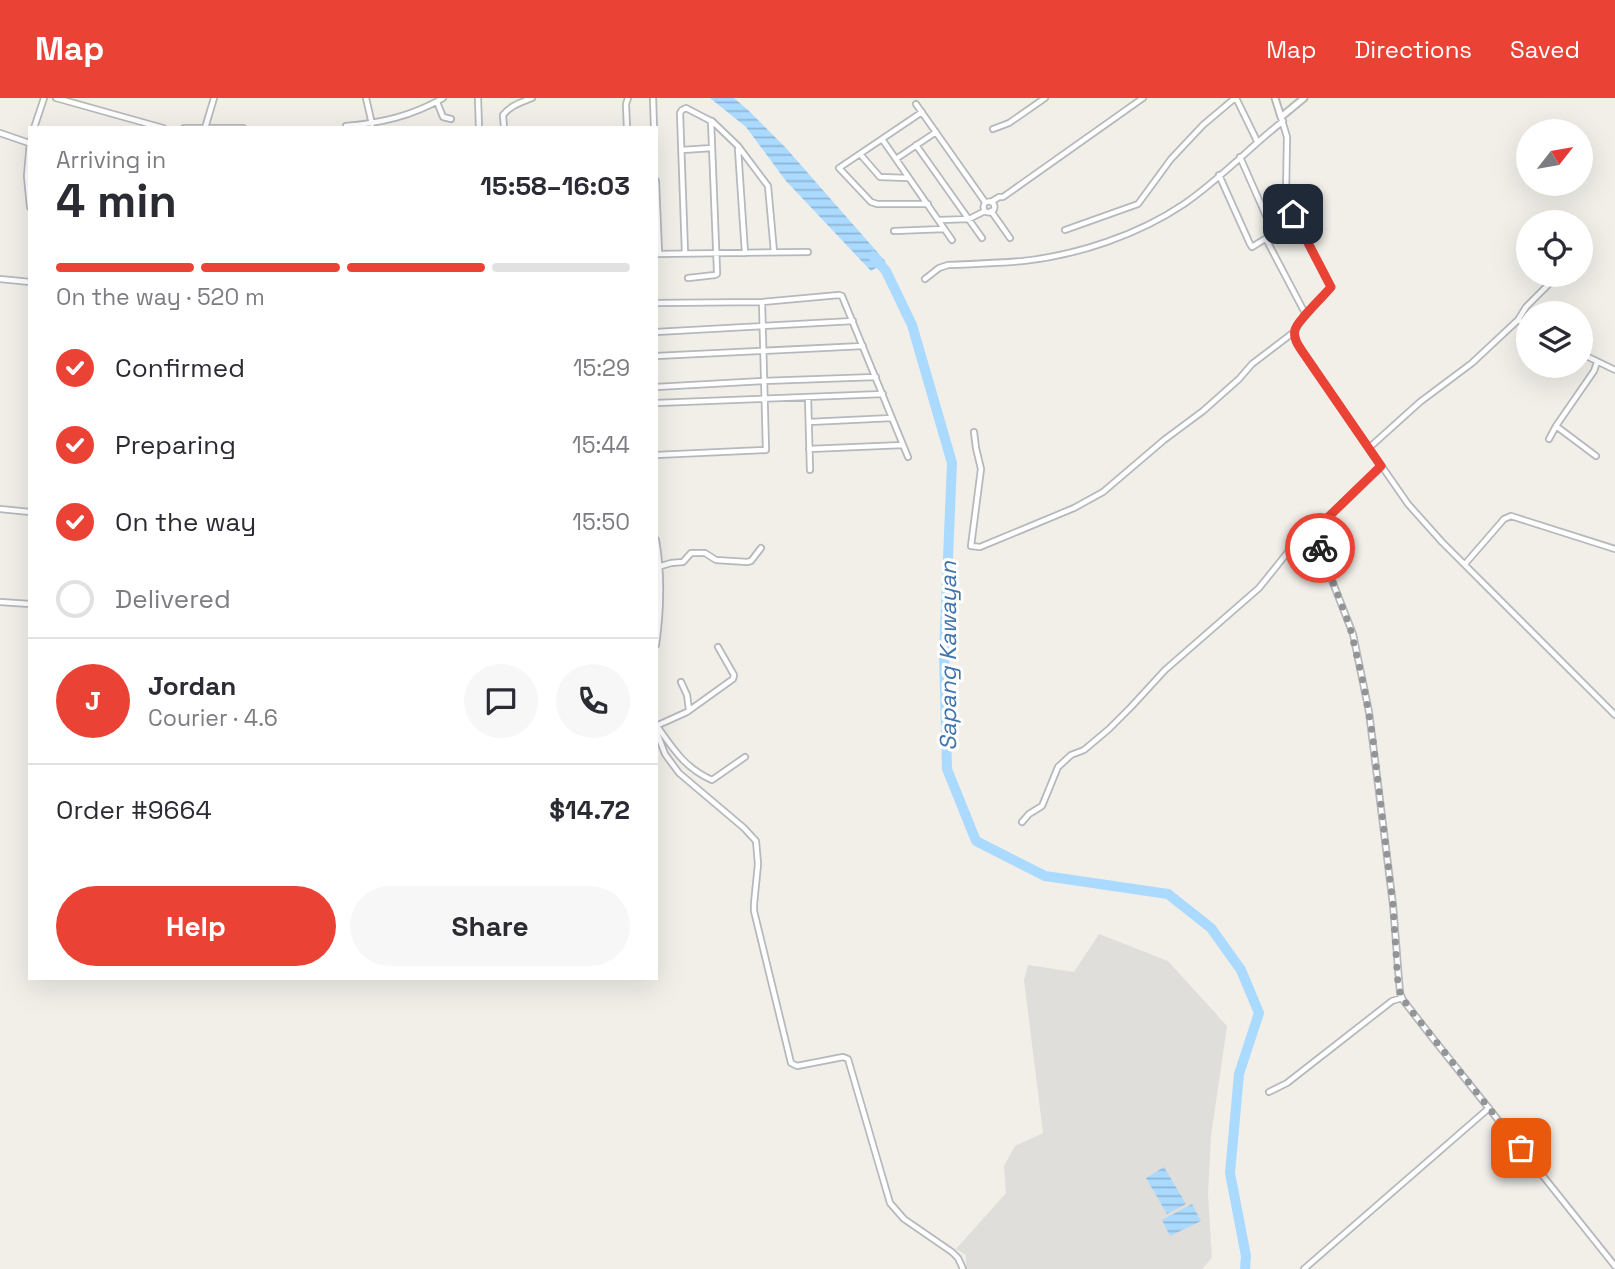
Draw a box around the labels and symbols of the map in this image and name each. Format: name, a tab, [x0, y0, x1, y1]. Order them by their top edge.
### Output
north arrow	[1516, 119, 1592, 196]
pin	[1263, 184, 1323, 244]
courier	[1285, 513, 1355, 583]
water label: Sapang Kawayan	[933, 560, 963, 751]
pin	[1491, 1118, 1551, 1178]

